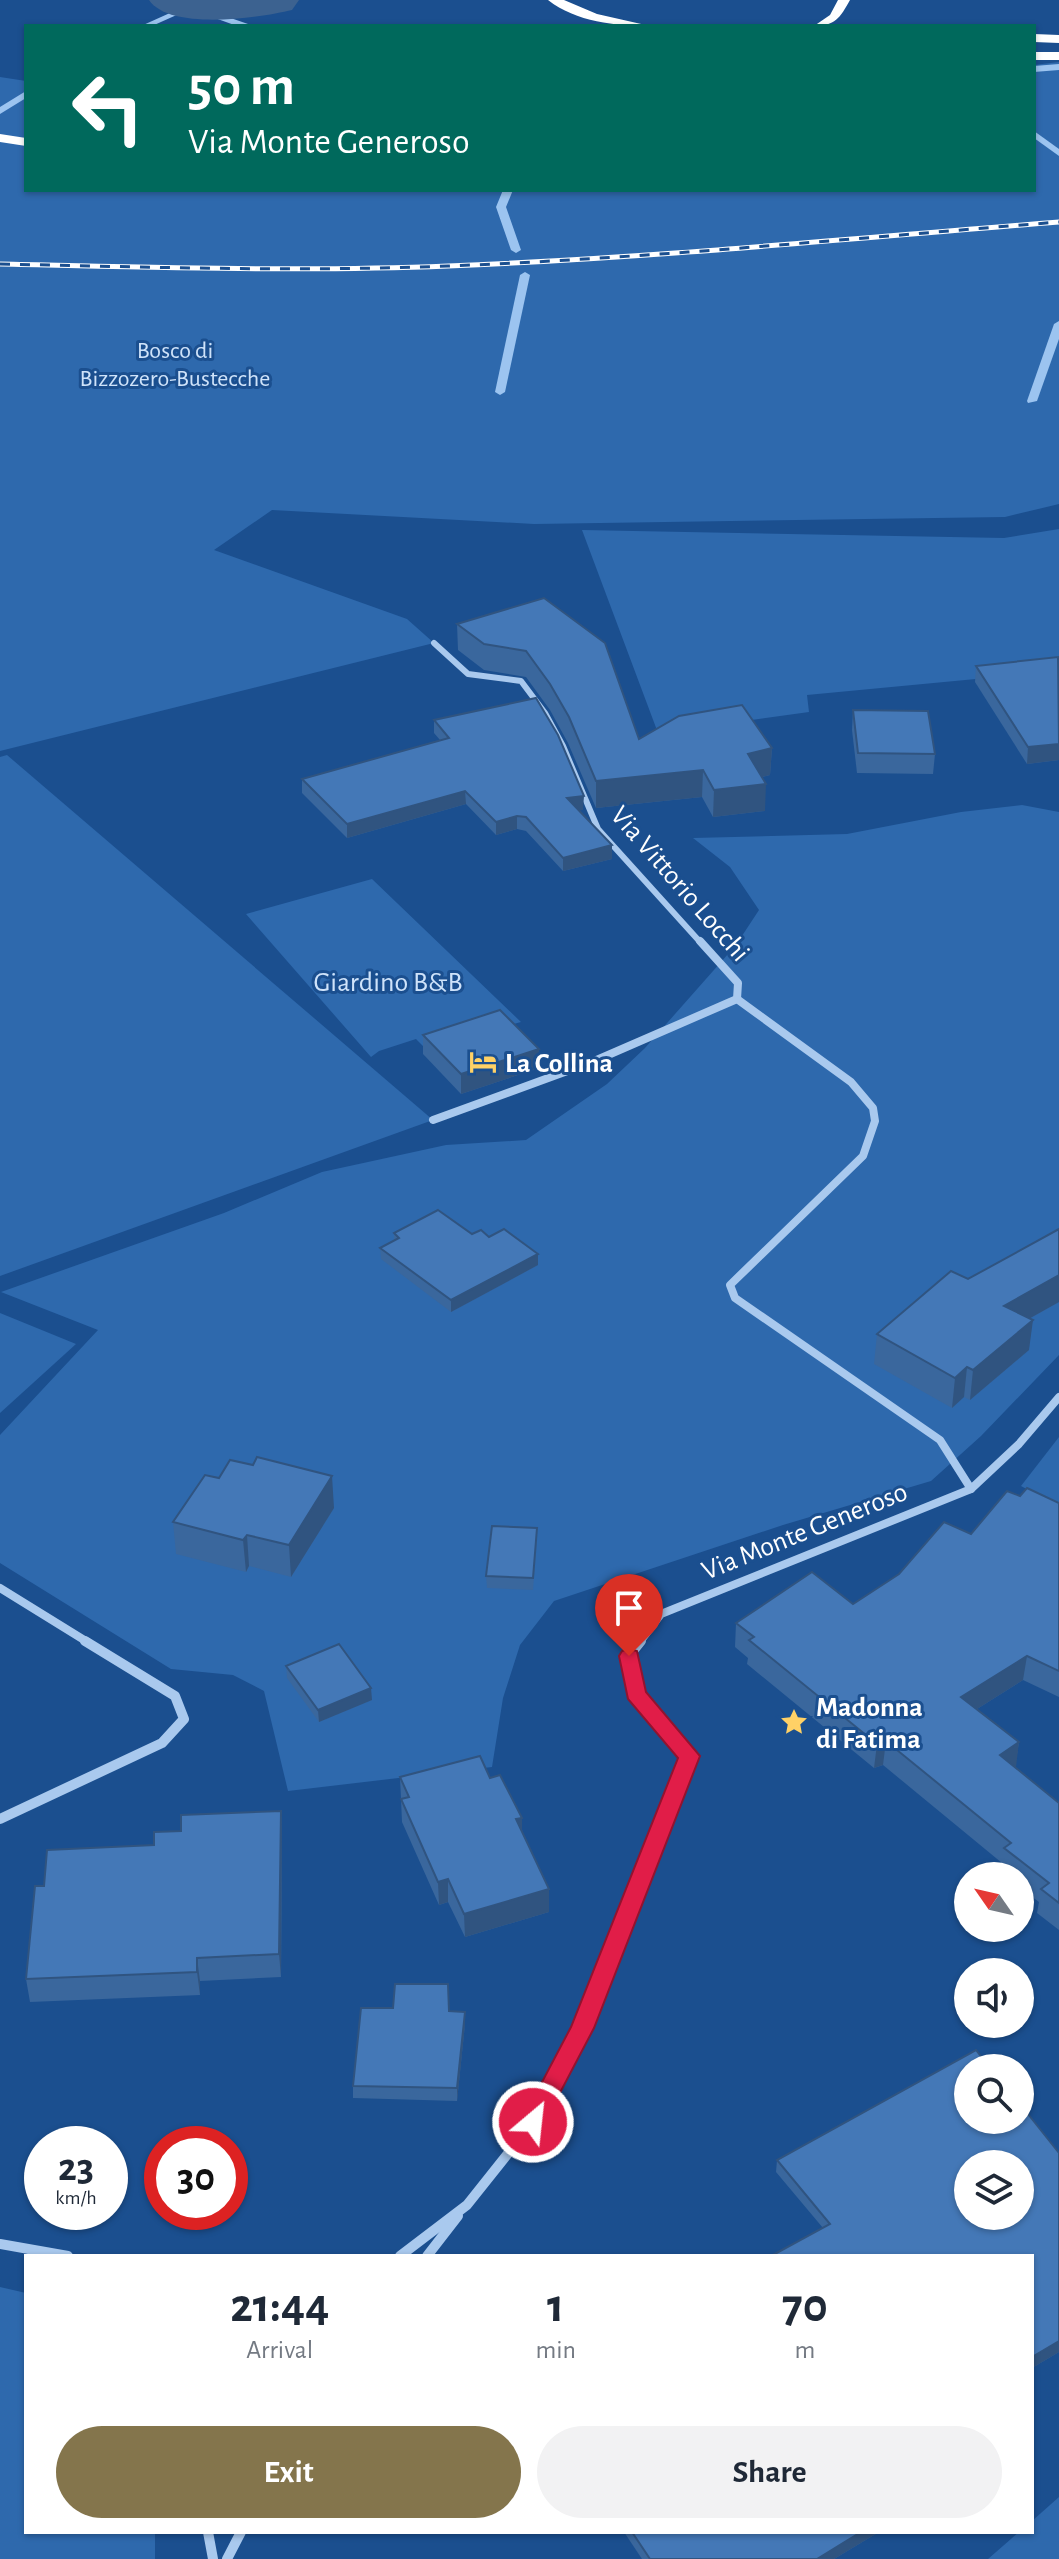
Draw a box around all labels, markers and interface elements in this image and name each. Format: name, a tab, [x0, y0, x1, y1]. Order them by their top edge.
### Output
icon: left	[56, 56, 160, 160]
text: 50 m	[188, 59, 295, 115]
text: Via Monte Generoso	[188, 124, 470, 160]
park label: Bosco di Bizzozero-Bustecche	[80, 339, 270, 391]
street label: Via Vittorio Locchi	[605, 801, 754, 967]
park label: Giardino B&B	[314, 969, 462, 997]
hotel icon: La Collina	[468, 1047, 498, 1077]
place label: La Collina	[505, 1050, 613, 1078]
street label: Via Monte Generoso	[698, 1478, 912, 1586]
pin	[595, 1574, 663, 1656]
icon: arrive	[607, 1586, 651, 1630]
place label: Madonna di Fatima	[816, 1694, 923, 1754]
place icon: Madonna di Fatima	[779, 1707, 809, 1737]
north arrow	[954, 1862, 1034, 1942]
map controls	[954, 1862, 1034, 2230]
button: sound	[954, 1958, 1034, 2038]
button: search	[954, 2054, 1034, 2134]
position arrow	[491, 2080, 575, 2164]
speed limit sign: 30	[144, 2126, 248, 2230]
text: 23	[58, 2148, 94, 2188]
button: layers	[954, 2150, 1034, 2230]
text: km/h	[55, 2188, 97, 2208]
text: 21:44	[230, 2283, 329, 2331]
text: 1	[547, 2283, 564, 2331]
text: 70	[782, 2283, 828, 2331]
text: Arrival	[246, 2337, 313, 2363]
text: min	[535, 2337, 576, 2363]
text: m	[795, 2337, 815, 2363]
button: Exit	[56, 2426, 521, 2518]
button: Share	[537, 2426, 1002, 2518]

